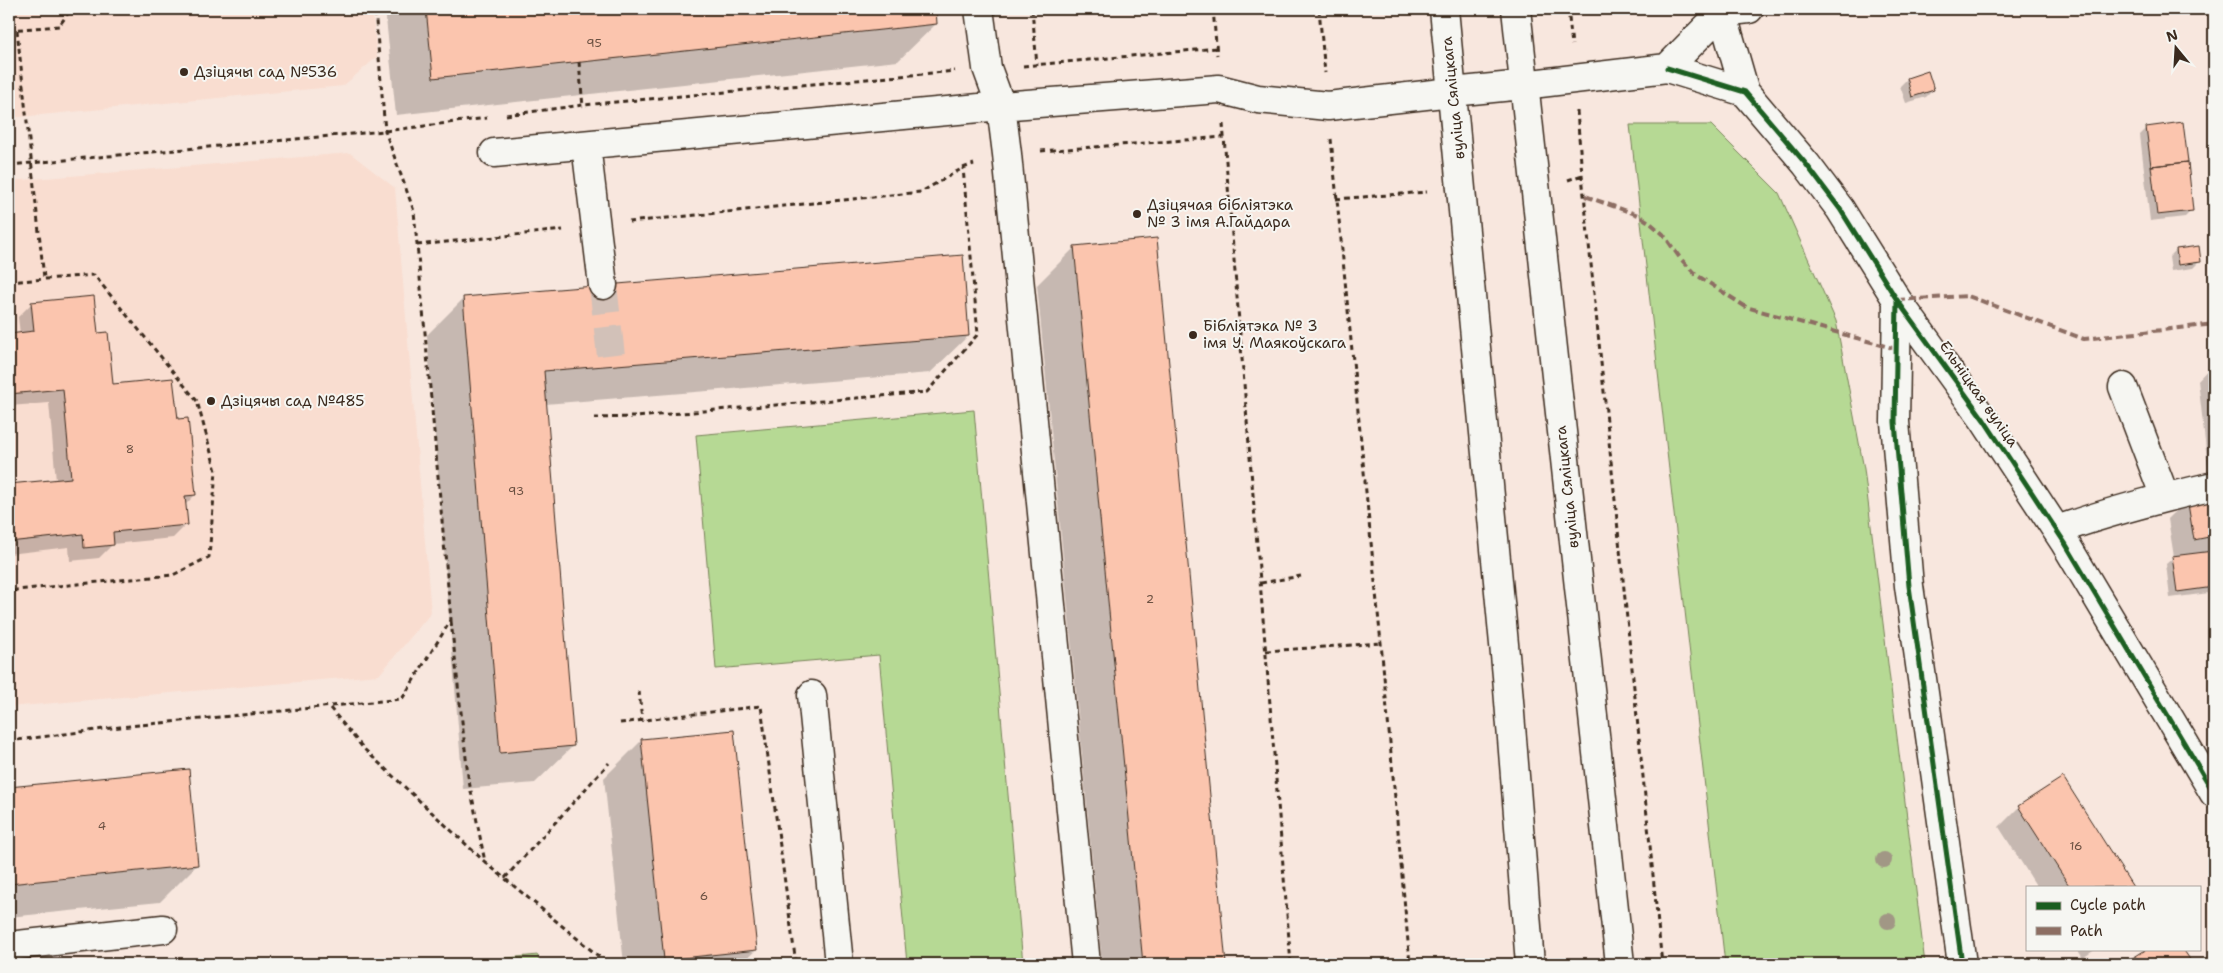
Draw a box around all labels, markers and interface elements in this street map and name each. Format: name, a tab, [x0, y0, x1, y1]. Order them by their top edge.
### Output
north arrow	[2150, 22, 2200, 72]
text: N	[2164, 25, 2180, 46]
house number: 95	[586, 35, 602, 51]
street label: вуліца Сяліцкага	[1437, 35, 1469, 160]
place label: Дзіцячы сад №536	[194, 62, 337, 82]
marker: Дзіцячы сад №536	[178, 66, 190, 78]
place label: Дзіцячая бібліятэка № 3 імя А.Гайдара	[1147, 195, 1294, 232]
marker: Дзіцячая бібліятэка № 3 імя А.Гайдара	[1131, 208, 1143, 220]
place label: Бібліятэка № 3 імя У. Маякоўскага	[1203, 316, 1347, 353]
marker: Бібліятэка № 3 імя У. Маякоўскага	[1187, 329, 1199, 341]
street label: Ельніцкая вуліца	[1935, 337, 2023, 452]
place label: Дзіцячы сад №485	[221, 391, 365, 411]
marker: Дзіцячы сад №485	[205, 395, 217, 407]
street label: вуліца Сяліцкага	[1551, 424, 1583, 549]
house number: 8	[126, 441, 134, 457]
house number: 93	[508, 483, 524, 499]
house number: 2	[1146, 591, 1154, 607]
house number: 4	[98, 818, 106, 834]
house number: 16	[2069, 838, 2083, 854]
legend	[2026, 886, 2200, 950]
house number: 6	[700, 888, 708, 904]
text: Cycle path	[2070, 895, 2146, 915]
text: Path	[2070, 921, 2103, 941]

